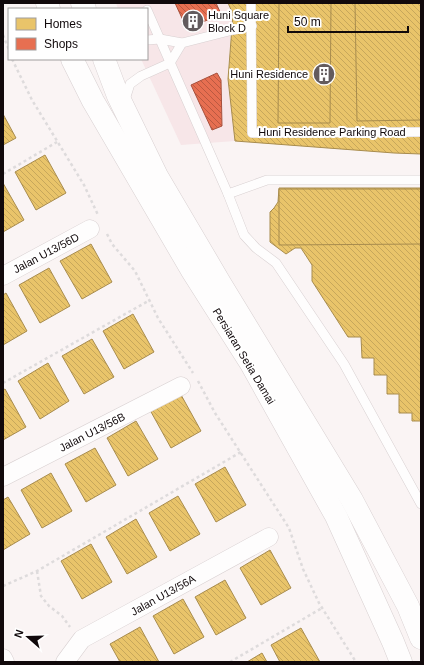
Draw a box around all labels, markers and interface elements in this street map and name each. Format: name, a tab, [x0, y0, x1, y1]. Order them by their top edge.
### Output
legend	[8, 8, 148, 60]
building icon: Huni Square Block D	[180, 8, 206, 34]
scale bar	[288, 8, 408, 34]
place label: Huni Square Block D	[208, 9, 269, 34]
text: 50 m	[294, 15, 321, 29]
text: Homes	[44, 17, 82, 31]
text: Shops	[44, 37, 78, 51]
building icon: Huni Residence	[311, 61, 337, 87]
place label: Huni Residence	[230, 68, 308, 80]
street label: Huni Residence Parking Road	[258, 126, 406, 138]
street label: Jalan U13/56D	[11, 231, 81, 275]
street label: Persiaran Setia Damai	[211, 306, 277, 406]
street label: Jalan U13/56B	[57, 410, 127, 454]
street label: Jalan U13/56A	[129, 572, 198, 618]
north arrow	[8, 617, 48, 657]
text: N	[12, 628, 26, 639]

